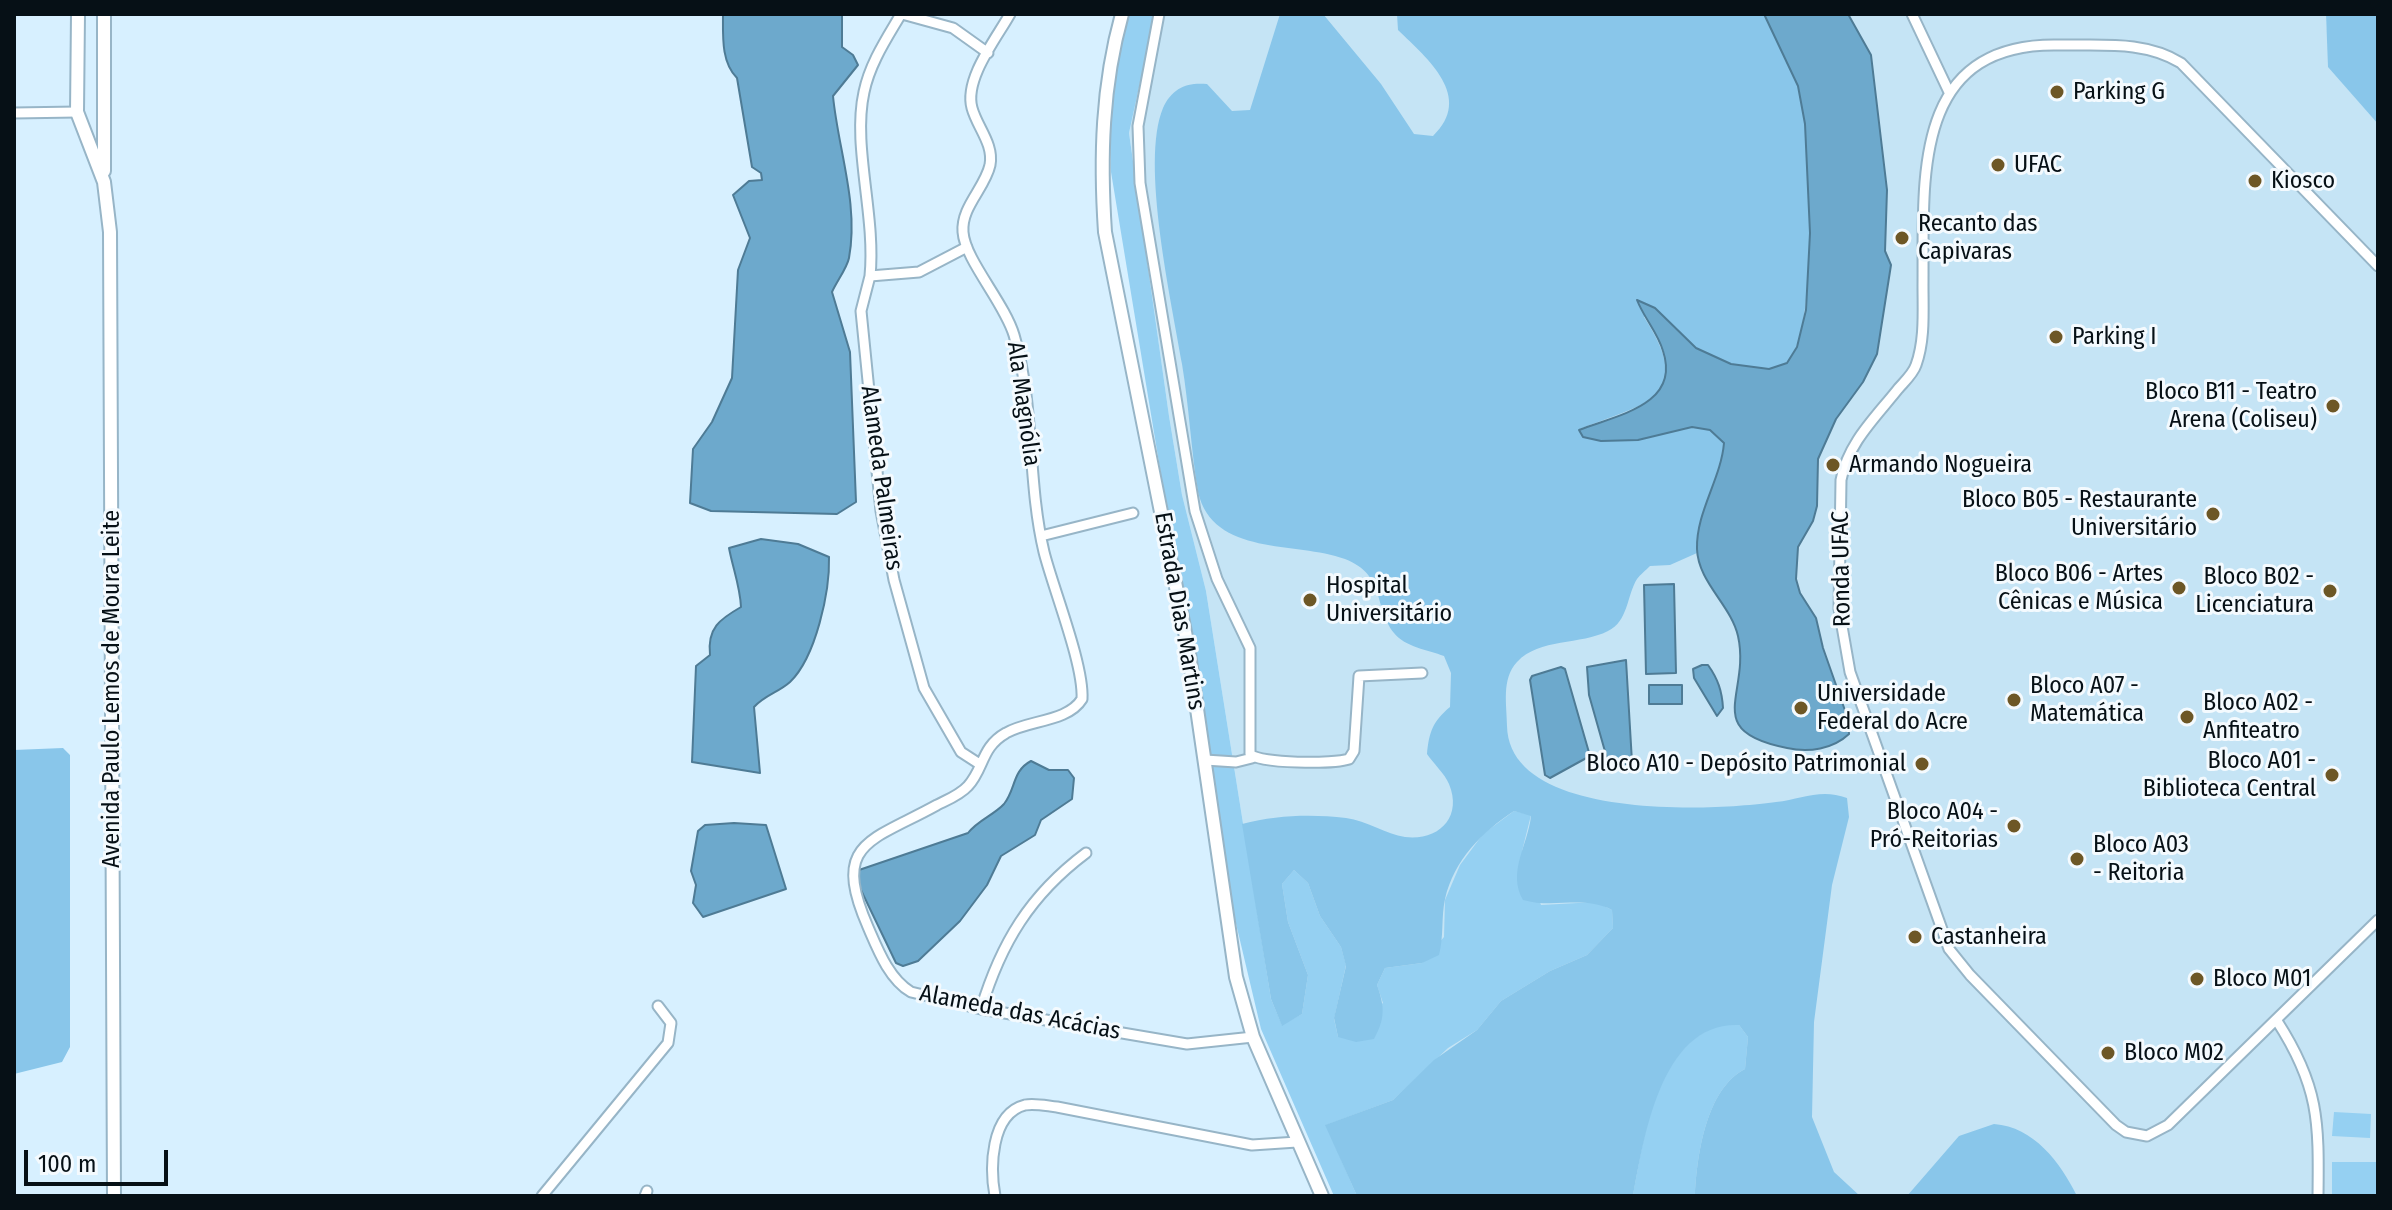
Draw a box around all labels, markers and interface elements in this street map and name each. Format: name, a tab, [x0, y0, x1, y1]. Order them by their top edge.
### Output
place label: Parking G	[2073, 78, 2165, 106]
marker: Parking G	[2048, 83, 2066, 101]
place label: UFAC	[2014, 151, 2062, 179]
marker: UFAC	[1989, 156, 2007, 174]
place label: Kiosco	[2271, 167, 2335, 195]
marker: Kiosco	[2246, 172, 2264, 190]
place label: Recanto das Capivaras	[1918, 210, 2037, 266]
marker: Recanto das Capivaras	[1893, 229, 1911, 247]
place label: Parking I	[2072, 323, 2157, 351]
marker: Parking I	[2047, 328, 2065, 346]
street label: Ala Magnólia	[1000, 340, 1046, 468]
place label: Bloco B11 - Teatro Arena (Coliseu)	[2145, 378, 2317, 434]
street label: Alameda Palmeiras	[854, 384, 908, 572]
marker: Bloco B11 - Teatro Arena (Coliseu)	[2324, 397, 2342, 415]
place label: Armando Nogueira	[1849, 451, 2032, 479]
marker: Armando Nogueira	[1824, 456, 1842, 474]
place label: Bloco B05 - Restaurante Universitário	[1962, 486, 2197, 542]
marker: Bloco B05 - Restaurante Universitário	[2204, 505, 2222, 523]
street label: Avenida Paulo Lemos de Moura Leite	[98, 510, 126, 868]
street label: Estrada Dias Martins	[1147, 510, 1211, 712]
street label: Ronda UFAC	[1827, 511, 1857, 627]
place label: Bloco B06 - Artes Cênicas e Música	[1995, 560, 2163, 616]
place label: Bloco B02 - Licenciatura	[2195, 563, 2314, 619]
place label: Hospital Universitário	[1326, 572, 1452, 628]
marker: Bloco B06 - Artes Cênicas e Música	[2170, 579, 2188, 597]
marker: Bloco B02 - Licenciatura	[2321, 582, 2339, 600]
marker: Hospital Universitário	[1301, 591, 1319, 609]
place label: Bloco A07 - Matemática	[2030, 672, 2144, 728]
place label: Universidade Federal do Acre	[1817, 680, 1968, 736]
place label: Bloco A02 - Anfiteatro	[2203, 689, 2313, 745]
marker: Bloco A07 - Matemática	[2005, 691, 2023, 709]
marker: Universidade Federal do Acre	[1792, 699, 1810, 717]
marker: Bloco A02 - Anfiteatro	[2178, 708, 2196, 726]
place label: Bloco A01 - Biblioteca Central	[2143, 747, 2316, 803]
place label: Bloco A10 - Depósito Patrimonial	[1586, 750, 1906, 778]
marker: Bloco A10 - Depósito Patrimonial	[1913, 755, 1931, 773]
marker: Bloco A01 - Biblioteca Central	[2323, 766, 2341, 784]
place label: Bloco A04 - Pró-Reitorias	[1870, 798, 1998, 854]
marker: Bloco A04 - Pró-Reitorias	[2005, 817, 2023, 835]
place label: Bloco A03 - Reitoria	[2093, 831, 2189, 887]
marker: Bloco A03 - Reitoria	[2068, 850, 2086, 868]
place label: Castanheira	[1931, 923, 2047, 951]
marker: Castanheira	[1906, 928, 1924, 946]
place label: Bloco M01	[2213, 965, 2311, 993]
marker: Bloco M01	[2188, 970, 2206, 988]
street label: Alameda das Acácias	[917, 979, 1123, 1047]
place label: Bloco M02	[2124, 1039, 2224, 1067]
marker: Bloco M02	[2099, 1044, 2117, 1062]
scale bar	[28, 1134, 172, 1184]
text: 100 m	[38, 1150, 96, 1178]

